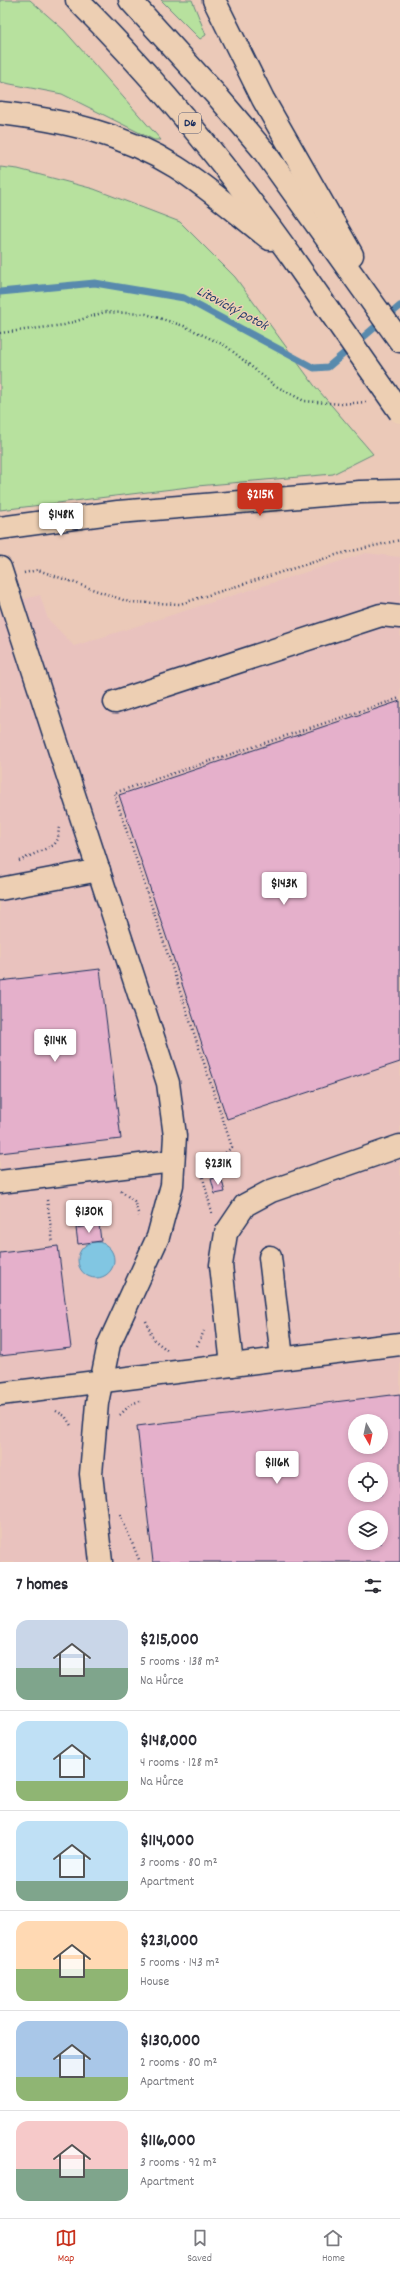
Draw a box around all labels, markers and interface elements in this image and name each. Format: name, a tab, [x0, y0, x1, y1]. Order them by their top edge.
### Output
road number: D6	[179, 113, 201, 133]
water label: Litovický potok	[193, 282, 272, 337]
pin: $215K	[232, 483, 288, 517]
text: $215K	[246, 486, 274, 505]
pin: $148K	[33, 503, 89, 537]
text: $148K	[48, 506, 74, 525]
pin: $143K	[256, 872, 312, 906]
text: $143K	[271, 875, 297, 894]
pin: $114K	[27, 1029, 83, 1063]
text: $114K	[43, 1032, 67, 1051]
pin: $231K	[190, 1152, 246, 1186]
text: $231K	[205, 1155, 231, 1174]
pin: $130K	[61, 1200, 117, 1234]
text: $130K	[75, 1203, 103, 1222]
north arrow	[348, 1414, 388, 1454]
map controls	[348, 1414, 388, 1550]
pin: $116K	[249, 1451, 305, 1485]
text: $116K	[265, 1454, 289, 1473]
button: locate	[348, 1462, 388, 1502]
button: layers	[348, 1510, 388, 1550]
text: 7 homes	[16, 1574, 68, 1598]
icon: filters	[362, 1575, 384, 1597]
text: $215,000	[140, 1629, 199, 1653]
icon: home	[48, 1636, 96, 1684]
text: 5 rooms · 138 m²	[140, 1653, 219, 1672]
text: Na Hůrce	[140, 1672, 184, 1691]
text: $148,000	[140, 1730, 197, 1754]
icon: home	[48, 1737, 96, 1785]
text: 4 rooms · 128 m²	[140, 1754, 218, 1773]
text: Na Hůrce	[140, 1773, 184, 1792]
text: $114,000	[140, 1830, 194, 1854]
icon: home	[48, 1837, 96, 1885]
text: 3 rooms · 80 m²	[140, 1854, 217, 1873]
text: Apartment	[140, 1873, 194, 1892]
text: $231,000	[140, 1930, 198, 1954]
icon: home	[48, 1937, 96, 1985]
text: 5 rooms · 143 m²	[140, 1954, 219, 1973]
text: House	[140, 1973, 169, 1992]
text: $130,000	[140, 2030, 200, 2054]
icon: home	[48, 2037, 96, 2085]
text: 2 rooms · 80 m²	[140, 2054, 217, 2073]
text: Apartment	[140, 2073, 194, 2092]
text: $116,000	[140, 2130, 195, 2154]
icon: home	[48, 2137, 96, 2185]
text: 3 rooms · 92 m²	[140, 2154, 217, 2173]
text: Apartment	[140, 2173, 194, 2192]
tab: Map	[55, 2227, 77, 2267]
tab: Saved	[187, 2227, 212, 2267]
tab: Home	[322, 2227, 345, 2267]

